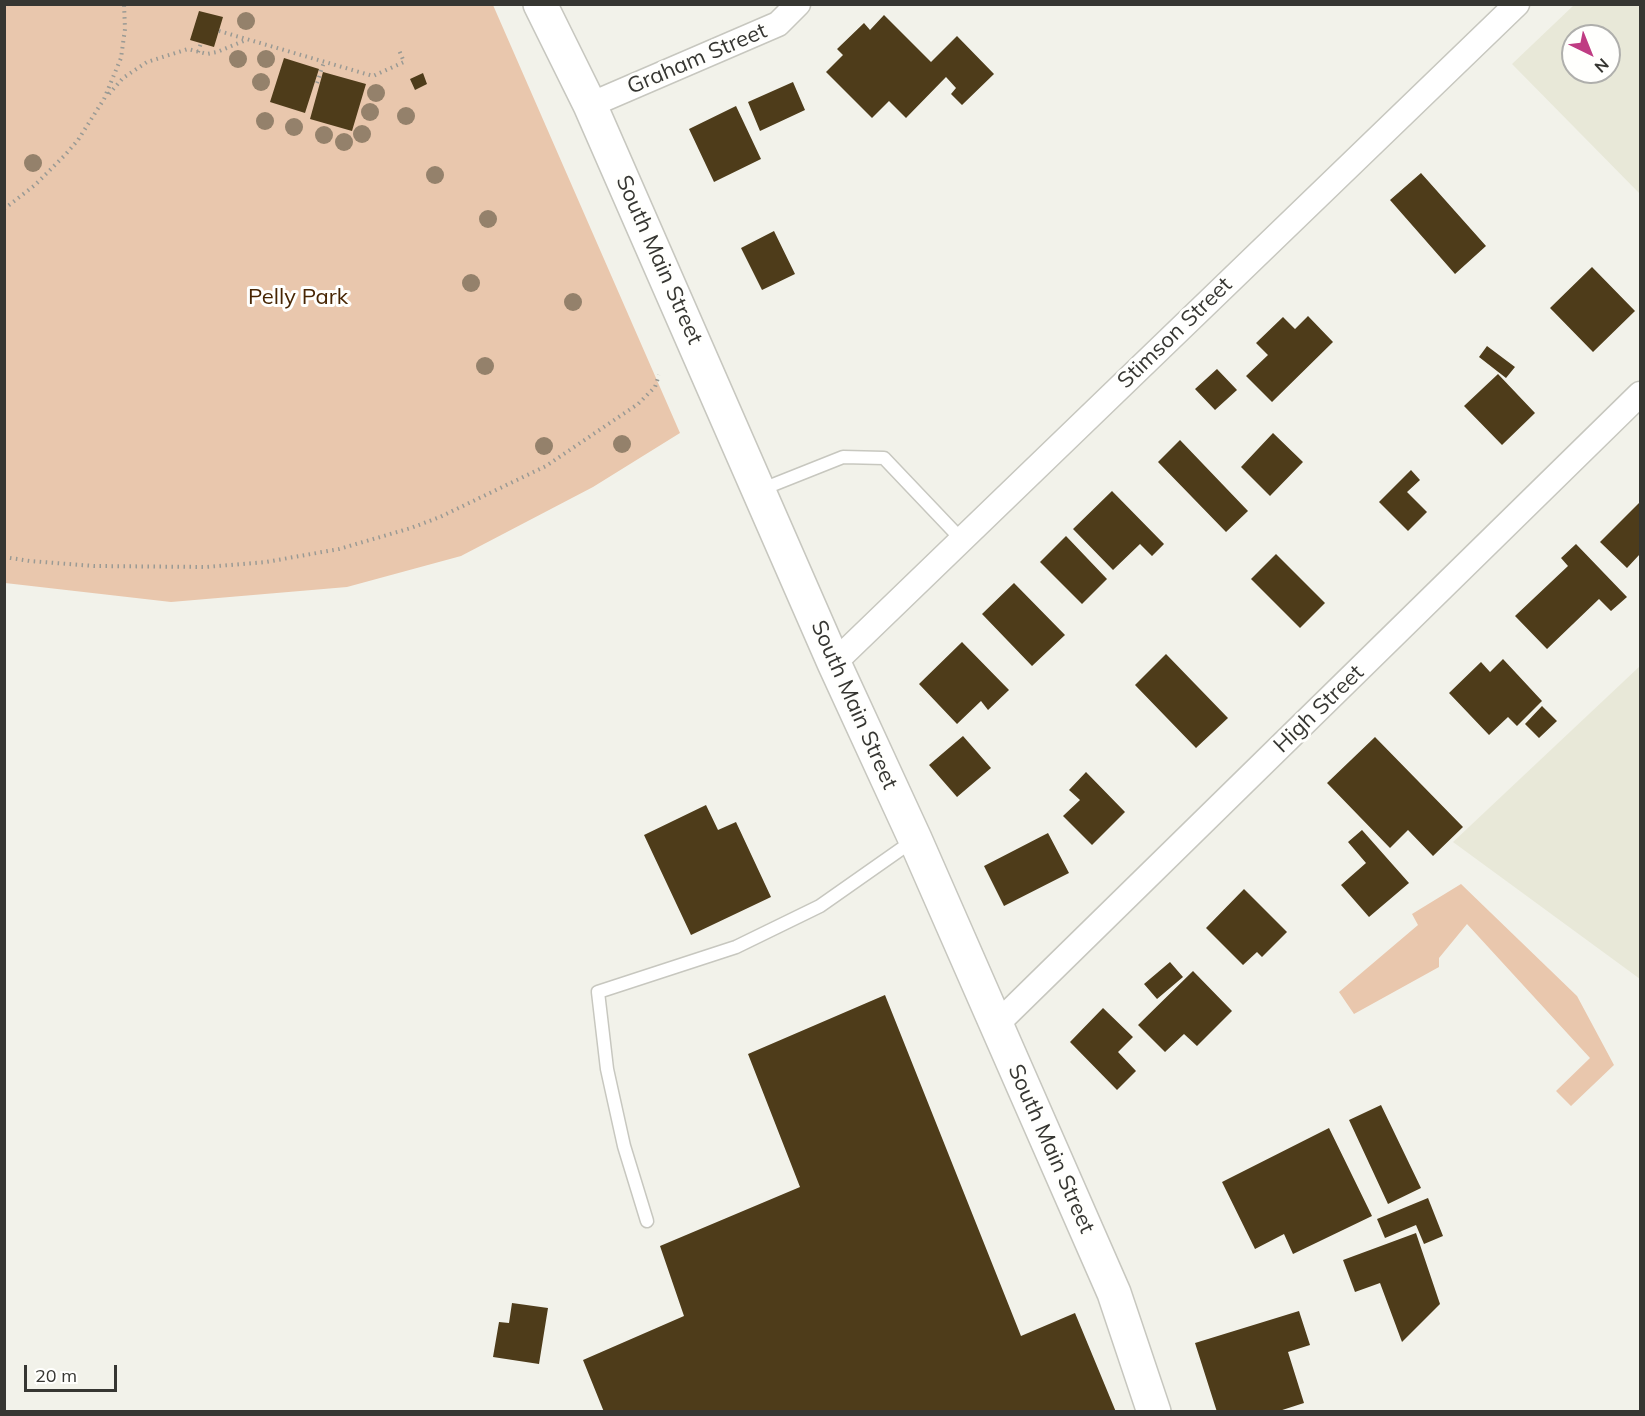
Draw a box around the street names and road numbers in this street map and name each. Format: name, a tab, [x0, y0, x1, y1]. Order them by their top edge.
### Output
street label: Graham Street	[623, 18, 771, 100]
street label: South Main Street	[610, 171, 708, 349]
street label: Stimson Street	[1112, 272, 1238, 394]
street label: South Main Street	[805, 616, 903, 794]
street label: High Street	[1269, 660, 1369, 758]
street label: South Main Street	[1002, 1060, 1100, 1238]

